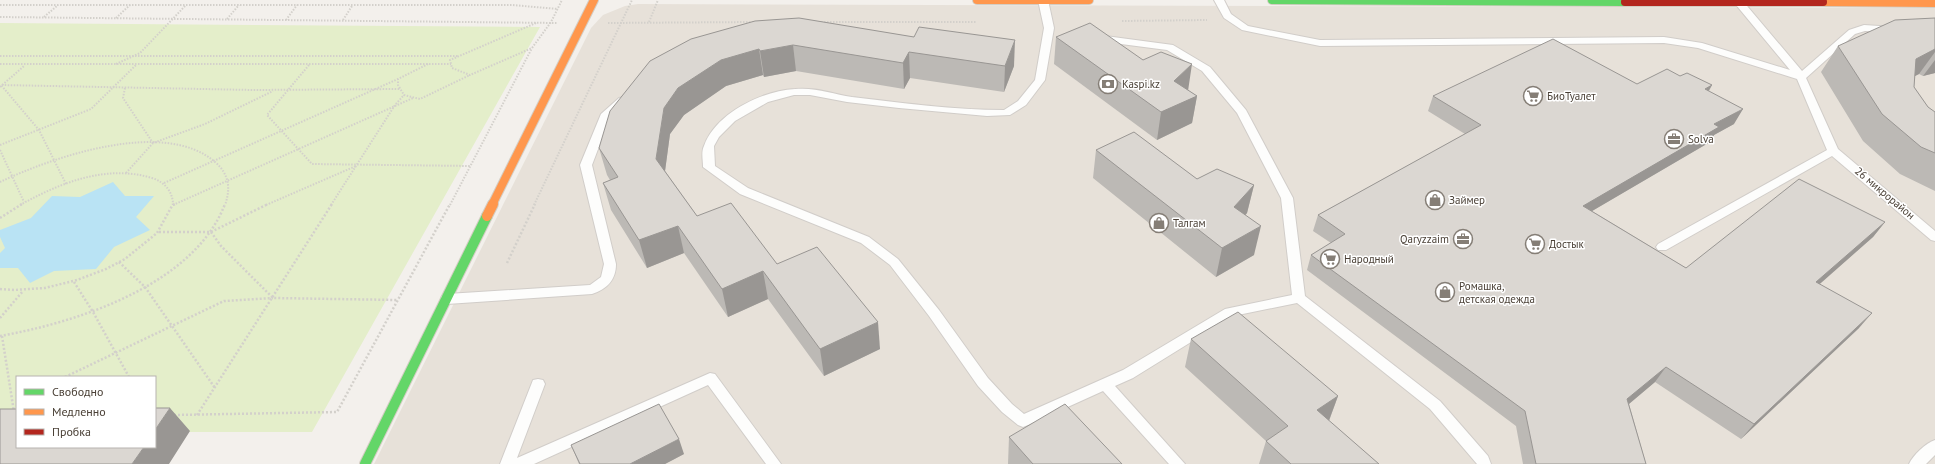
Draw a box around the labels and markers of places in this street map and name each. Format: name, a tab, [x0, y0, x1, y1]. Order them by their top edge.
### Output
bank icon: Kaspi.kz	[1097, 73, 1119, 95]
place label: Kaspi.kz	[1122, 77, 1160, 91]
supermarket icon: БиоТуалет	[1522, 85, 1544, 107]
place label: БиоТуалет	[1547, 89, 1596, 103]
office icon: Solva	[1663, 128, 1685, 150]
place label: Solva	[1688, 132, 1714, 146]
shop icon: Займер	[1424, 189, 1446, 211]
place label: Займер	[1449, 193, 1485, 207]
shop icon: Талгам	[1148, 212, 1170, 234]
place label: Талгам	[1173, 216, 1206, 230]
office icon: Qaryzzaim	[1452, 228, 1474, 250]
place label: Qaryzzaim	[1400, 232, 1449, 246]
supermarket icon: Достык	[1524, 233, 1546, 255]
place label: Достык	[1549, 237, 1584, 251]
supermarket icon: Народный	[1319, 248, 1341, 270]
place label: Народный	[1344, 252, 1394, 266]
place label: Ромашка, детская одежда	[1459, 279, 1535, 306]
shop icon: Ромашка, детская одежда	[1434, 281, 1456, 303]

